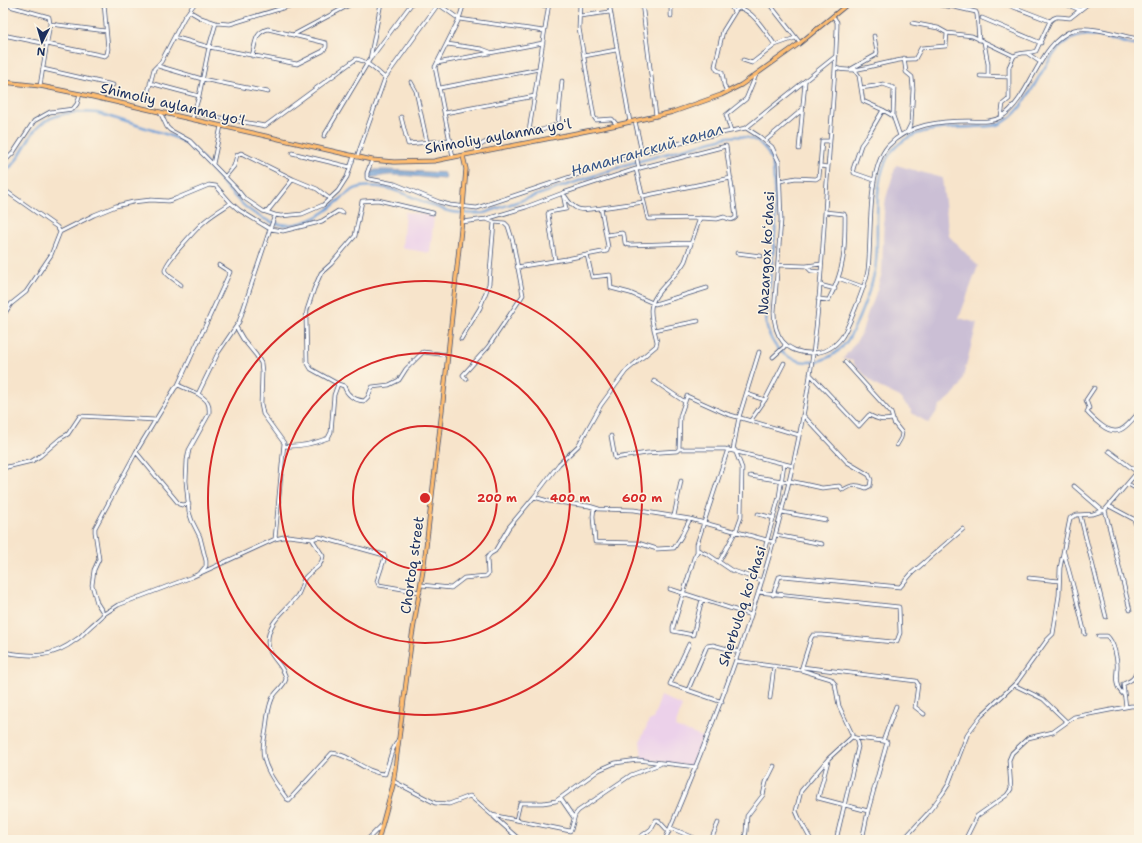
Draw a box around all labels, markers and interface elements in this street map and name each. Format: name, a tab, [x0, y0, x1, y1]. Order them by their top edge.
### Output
north arrow	[22, 22, 62, 62]
text: N	[36, 44, 46, 59]
street label: Shimoliy aylanma yoʻl	[99, 79, 248, 130]
street label: Shimoliy aylanma yoʻl	[423, 114, 573, 158]
water label: Наманганский канал	[568, 119, 726, 181]
street label: Nazargox koʻchasi	[754, 191, 778, 315]
text: 200 m	[477, 490, 517, 506]
text: 400 m	[550, 490, 590, 506]
text: 600 m	[622, 490, 662, 506]
centre of rings	[418, 491, 432, 505]
street label: Chortoq street	[396, 515, 428, 615]
street label: Sherbuloq koʻchasi	[714, 543, 770, 669]

